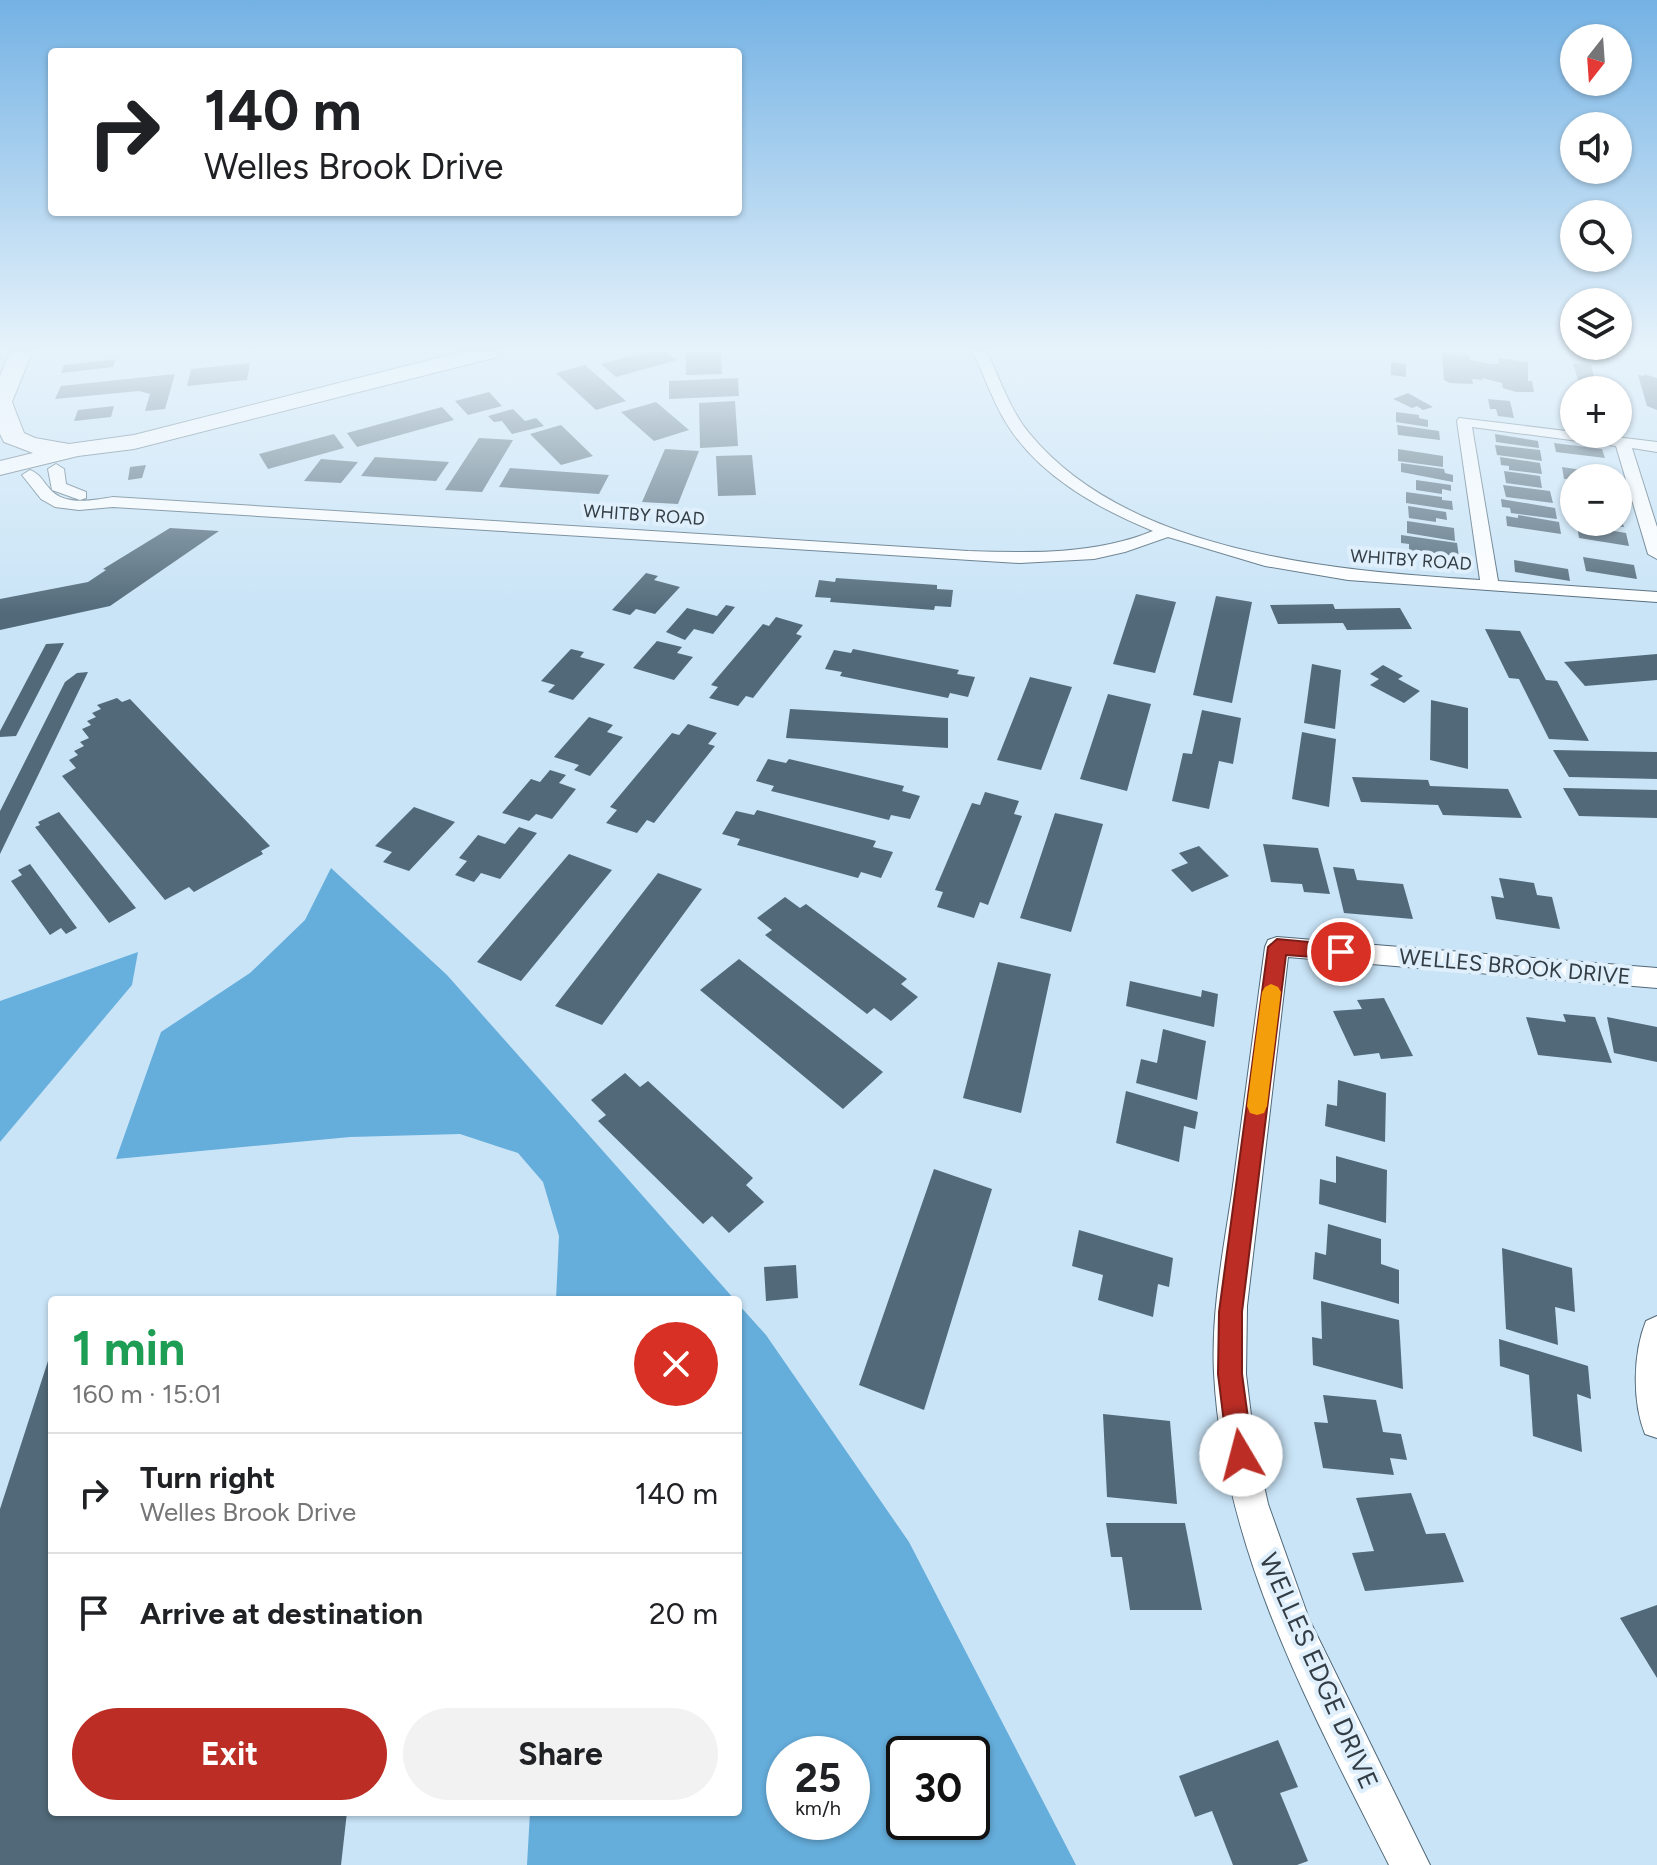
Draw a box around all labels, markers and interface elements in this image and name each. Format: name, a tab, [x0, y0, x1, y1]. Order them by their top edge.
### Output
north arrow	[1560, 24, 1632, 96]
map controls	[1560, 24, 1632, 536]
text: 140 m	[204, 77, 362, 144]
icon: right	[72, 80, 176, 184]
button: sound	[1560, 112, 1632, 184]
text: Welles Brook Drive	[204, 145, 503, 188]
button: search	[1560, 200, 1632, 272]
button: layers	[1560, 288, 1632, 360]
button: +	[1560, 376, 1632, 448]
button: −	[1560, 464, 1632, 536]
street label: WHITBY ROAD	[583, 500, 705, 530]
street label: WHITBY ROAD	[1350, 545, 1472, 575]
pin	[1307, 918, 1375, 986]
icon: arrive	[1319, 930, 1363, 974]
street label: WELLES BROOK DRIVE	[1398, 943, 1632, 990]
text: 1 min	[72, 1319, 185, 1377]
button: close	[634, 1322, 718, 1406]
text: 160 m · 15:01	[72, 1378, 222, 1410]
position arrow	[1199, 1413, 1283, 1497]
text: Turn right	[140, 1459, 275, 1496]
icon: right	[72, 1471, 116, 1515]
text: 140 m	[635, 1475, 718, 1512]
text: Welles Brook Drive	[140, 1496, 356, 1528]
street label: WELLES EDGE DRIVE	[1253, 1548, 1385, 1794]
icon: arrive	[72, 1591, 116, 1635]
text: Arrive at destination	[140, 1595, 423, 1632]
text: 20 m	[649, 1595, 718, 1632]
button: Exit	[72, 1708, 387, 1800]
button: Share	[403, 1708, 718, 1800]
speed limit sign: 30	[886, 1736, 990, 1840]
text: 25	[795, 1754, 841, 1802]
text: km/h	[795, 1796, 841, 1820]

